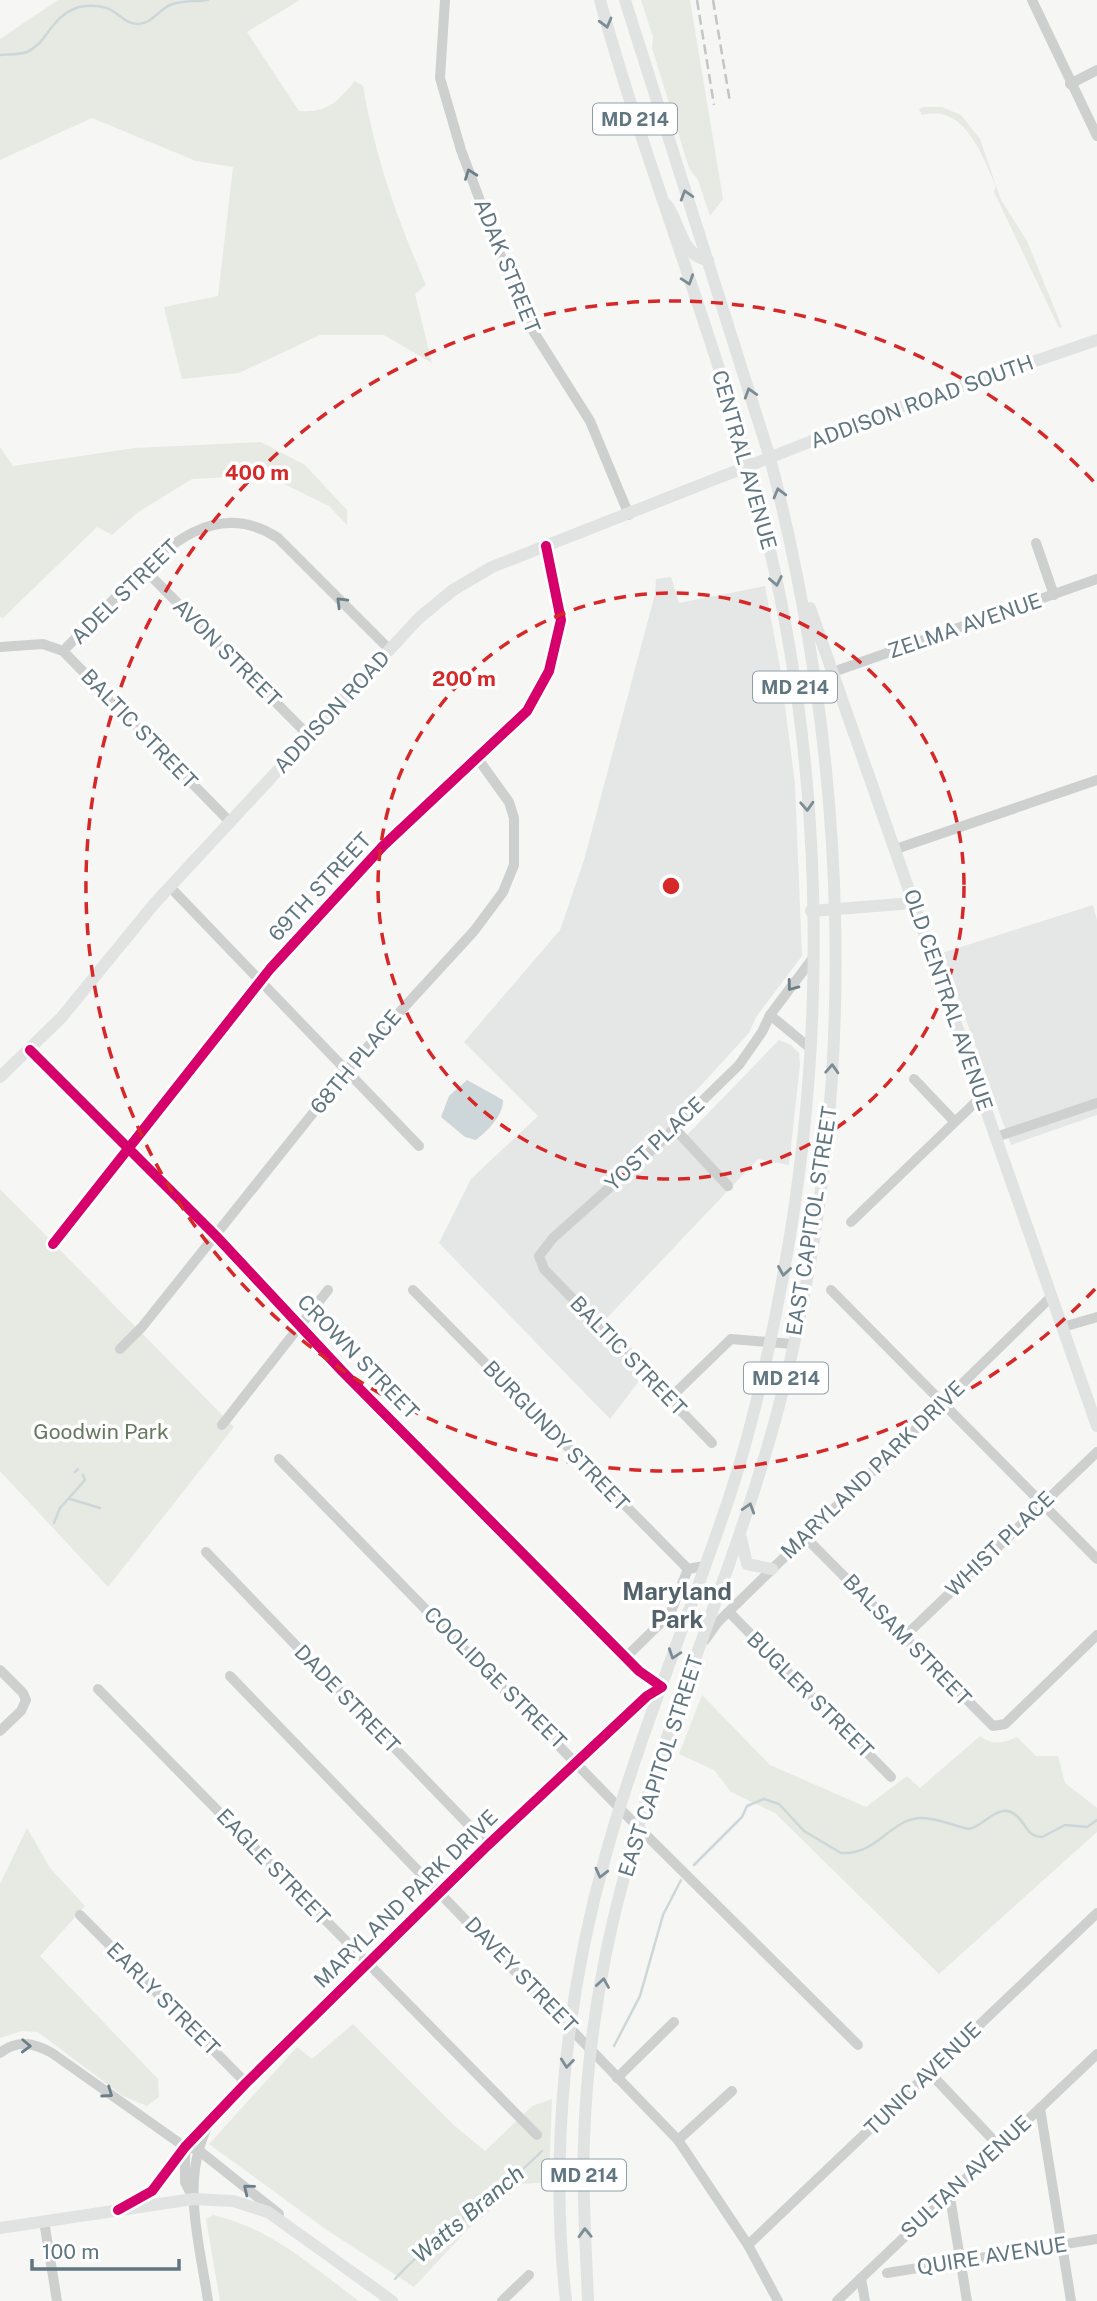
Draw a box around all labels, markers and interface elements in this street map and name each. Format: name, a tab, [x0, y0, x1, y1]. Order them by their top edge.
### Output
one-way arrow	[598, 17, 612, 29]
road number: MD 214	[593, 104, 677, 134]
one-way arrow	[464, 168, 478, 180]
one-way arrow	[680, 189, 695, 201]
street label: ADAK STREET	[469, 195, 546, 337]
one-way arrow	[680, 273, 694, 285]
street label: ADDISON ROAD SOUTH	[807, 350, 1037, 454]
street label: CENTRAL AVENUE	[707, 367, 782, 553]
one-way arrow	[743, 388, 758, 400]
text: 400 m	[225, 460, 289, 485]
one-way arrow	[773, 487, 787, 499]
street label: ADEL STREET	[66, 534, 183, 649]
one-way arrow	[767, 575, 782, 587]
street label: ZELMA AVENUE	[885, 588, 1045, 663]
street label: AVON STREET	[168, 594, 286, 712]
one-way arrow	[336, 597, 349, 610]
street label: ADDISON ROAD	[269, 645, 395, 778]
street label: BALTIC STREET	[76, 664, 203, 794]
text: 200 m	[432, 666, 496, 691]
road number: MD 214	[753, 672, 837, 702]
one-way arrow	[800, 801, 815, 812]
street label: 69TH STREET	[263, 827, 376, 946]
centre of rings	[659, 874, 683, 898]
street label: OLD CENTRAL AVENUE	[899, 886, 998, 1114]
one-way arrow	[787, 979, 800, 991]
street label: 68TH PLACE	[305, 1005, 406, 1119]
one-way arrow	[825, 1064, 840, 1075]
street label: YOST PLACE	[600, 1091, 709, 1196]
street label: EAST CAPITOL STREET	[781, 1105, 842, 1337]
one-way arrow	[777, 1265, 792, 1277]
street label: CROWN STREET	[292, 1289, 424, 1424]
street label: BALTIC STREET	[565, 1291, 692, 1421]
street label: BURGUNDY STREET	[478, 1355, 635, 1516]
road number: MD 214	[744, 1362, 828, 1394]
street label: MARYLAND PARK DRIVE	[776, 1375, 970, 1564]
park label: Goodwin Park	[33, 1419, 169, 1444]
street label: WHIST PLACE	[940, 1486, 1059, 1602]
one-way arrow	[741, 1503, 756, 1515]
street label: BALSAM STREET	[838, 1569, 976, 1711]
district label: Maryland Park	[622, 1577, 732, 1633]
street label: COOLIDGE STREET	[419, 1601, 572, 1754]
street label: BUGLER STREET	[742, 1626, 879, 1763]
street label: DADE STREET	[289, 1639, 405, 1758]
one-way arrow	[668, 1647, 682, 1660]
street label: EAST CAPITOL STREET	[613, 1652, 708, 1880]
street label: EAGLE STREET	[212, 1803, 335, 1930]
street label: MARYLAND PARK DRIVE	[309, 1804, 503, 1993]
one-way arrow	[595, 1866, 609, 1878]
street label: DAVEY STREET	[460, 1912, 583, 2038]
street label: EARLY STREET	[102, 1937, 225, 2060]
one-way arrow	[595, 1977, 610, 1988]
street label: TUNIC AVENUE	[859, 2017, 986, 2140]
one-way arrow	[21, 2038, 32, 2053]
one-way arrow	[560, 2058, 575, 2069]
one-way arrow	[100, 2085, 113, 2097]
street label: SULTAN AVENUE	[895, 2110, 1036, 2243]
water label: Watts Branch	[406, 2159, 529, 2268]
road number: MD 214	[542, 2160, 626, 2190]
one-way arrow	[244, 2184, 256, 2197]
one-way arrow	[578, 2227, 593, 2238]
scale bar	[32, 2228, 178, 2272]
street label: QUIRE AVENUE	[915, 2231, 1069, 2280]
text: 100 m	[42, 2239, 99, 2264]

